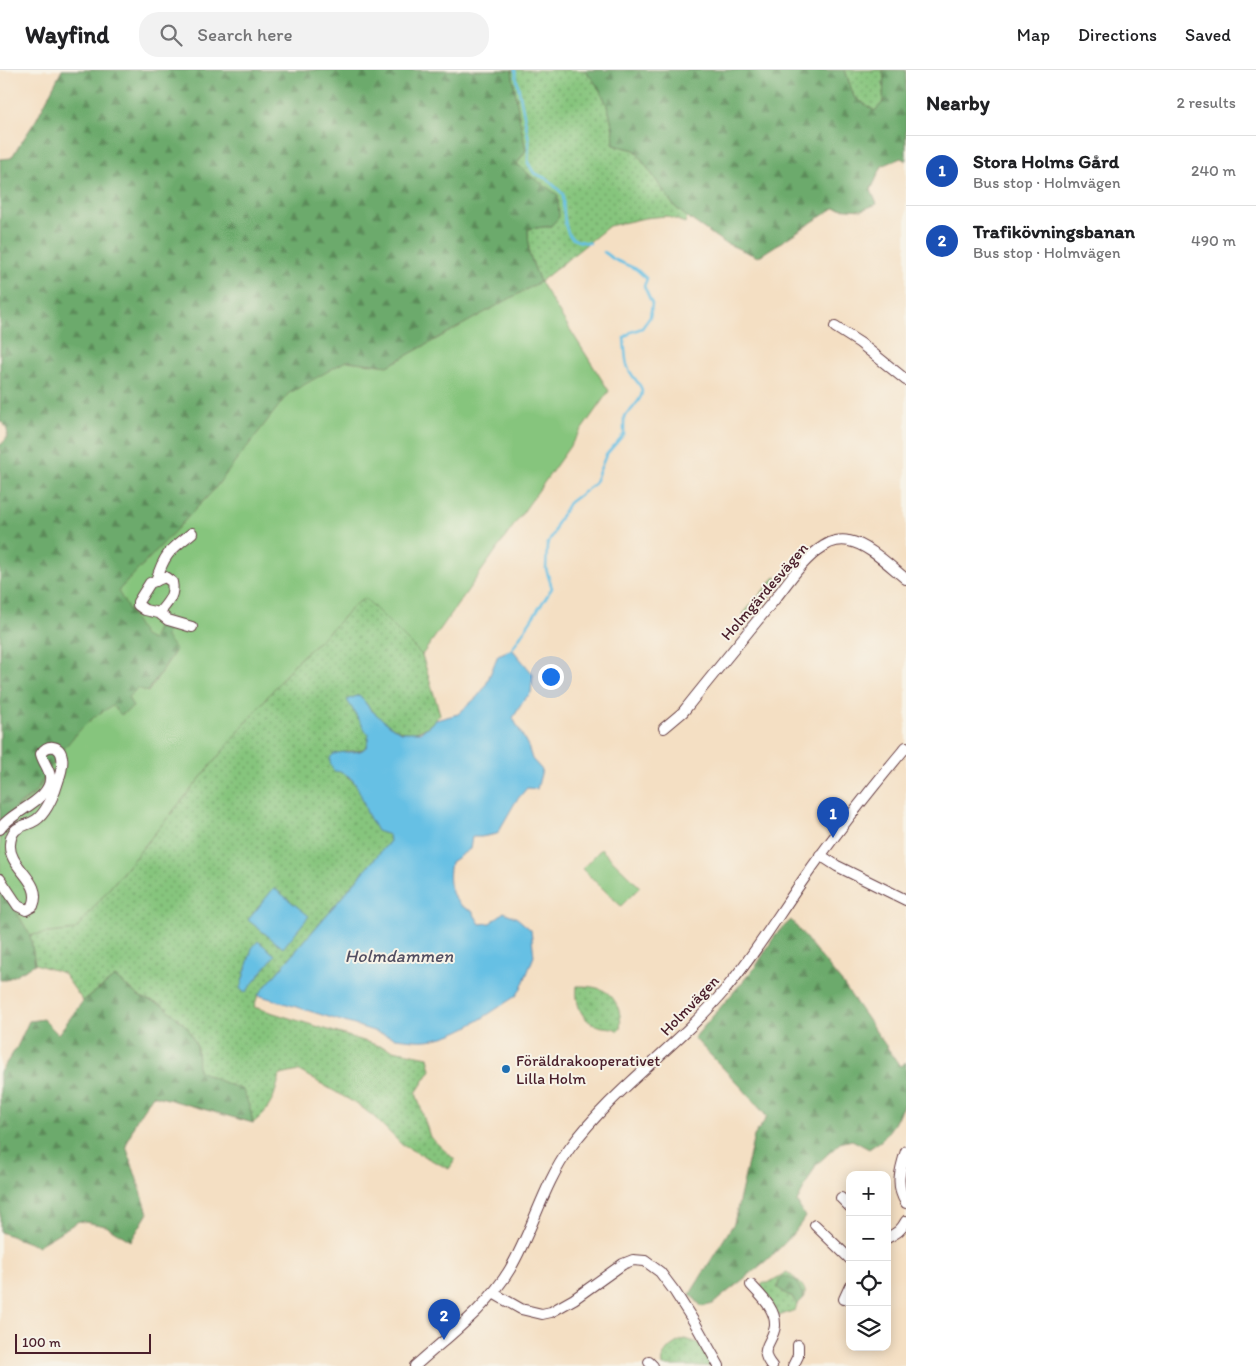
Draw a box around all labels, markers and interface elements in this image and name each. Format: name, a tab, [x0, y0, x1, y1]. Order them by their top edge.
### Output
search box	[139, 12, 489, 57]
text: Wayfind	[25, 20, 109, 49]
icon: search	[157, 21, 185, 49]
text: Search here	[197, 23, 293, 46]
text: Map	[1017, 24, 1050, 46]
text: Directions	[1078, 24, 1157, 46]
text: Saved	[1185, 24, 1231, 46]
text: Nearby	[926, 90, 990, 115]
text: 2 results	[1176, 93, 1236, 112]
text: Stora Holms Gård	[973, 150, 1119, 173]
text: 1	[938, 161, 946, 180]
text: 240 m	[1191, 161, 1236, 180]
text: Bus stop · Holmvägen	[973, 173, 1120, 192]
text: Trafikövningsbanan	[973, 220, 1135, 243]
text: 2	[938, 231, 946, 250]
text: 490 m	[1191, 231, 1236, 250]
text: Bus stop · Holmvägen	[973, 243, 1120, 262]
street label: Holmgärdesvägen	[717, 539, 812, 644]
your location	[538, 664, 564, 690]
pin: 1	[817, 797, 849, 838]
water label: Holmdammen	[345, 945, 454, 967]
street label: Holmvägen	[656, 971, 723, 1040]
place label: Föräldrakooperativet Lilla Holm	[516, 1051, 660, 1088]
marker: Föräldrakooperativet Lilla Holm	[500, 1063, 512, 1075]
map controls	[846, 1171, 891, 1351]
button: +	[846, 1171, 891, 1216]
button: −	[846, 1216, 891, 1261]
button: locate	[846, 1261, 891, 1306]
pin: 2	[428, 1299, 460, 1340]
button: layers	[846, 1306, 891, 1351]
scale bar	[15, 1331, 151, 1354]
text: 100 m	[22, 1334, 61, 1351]

